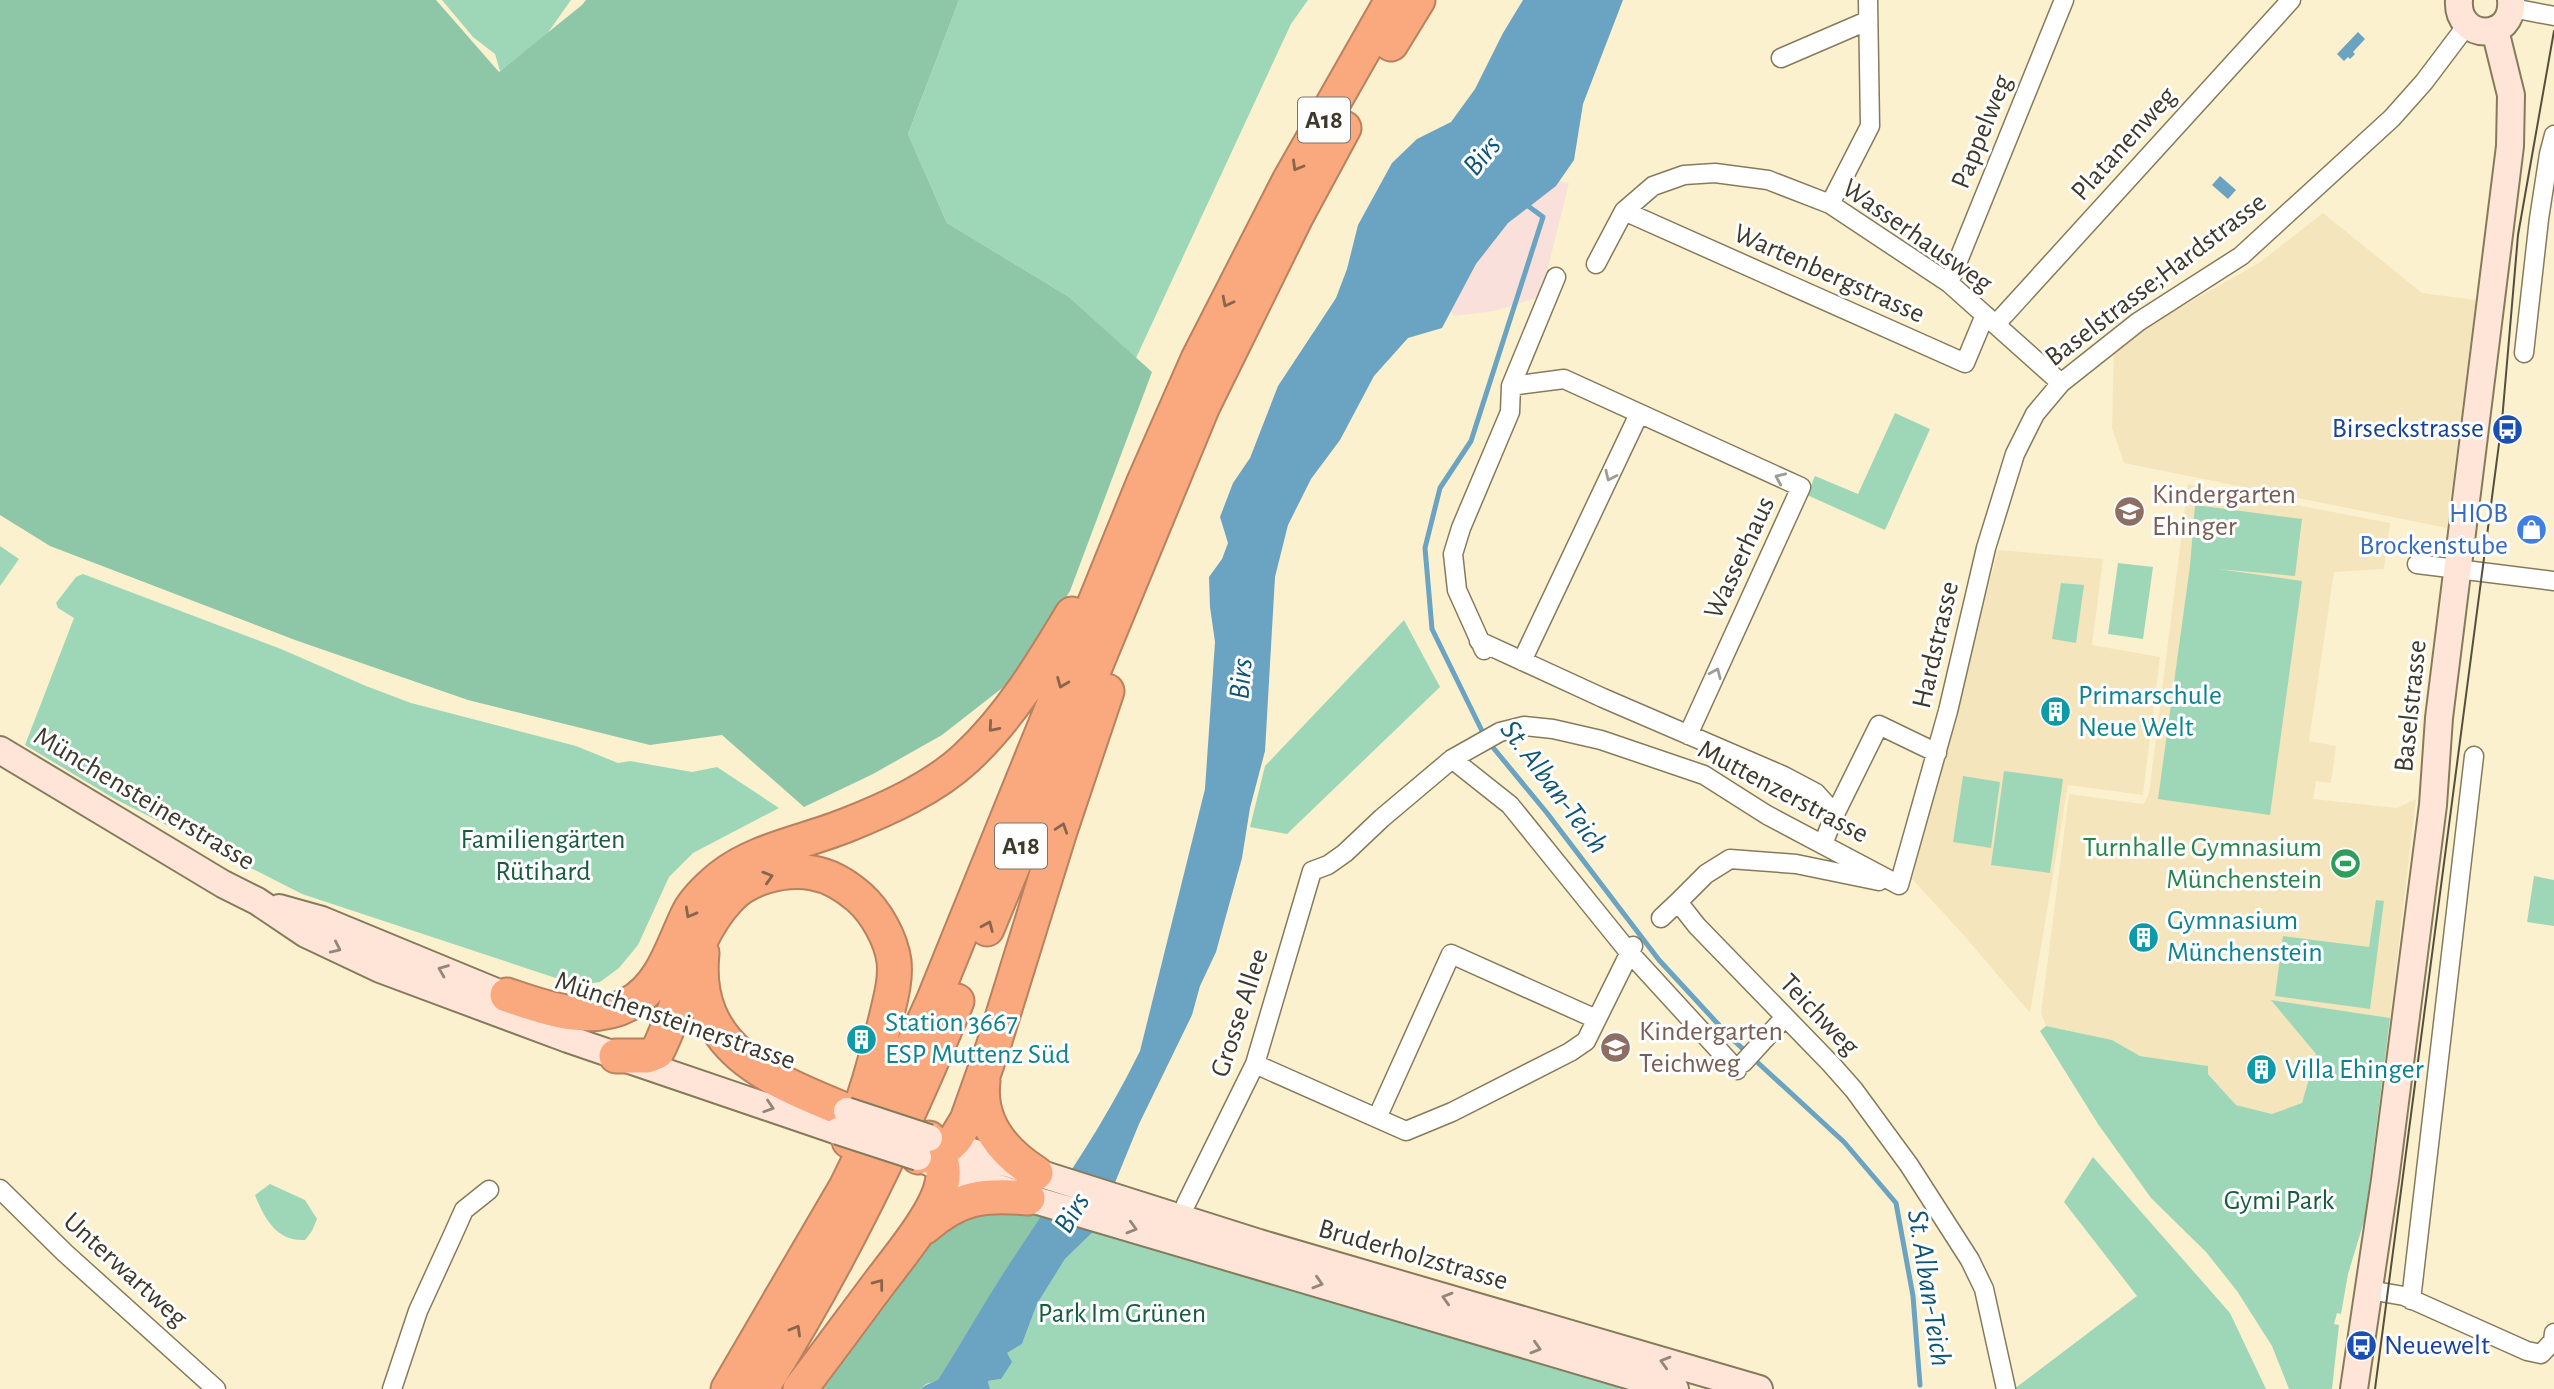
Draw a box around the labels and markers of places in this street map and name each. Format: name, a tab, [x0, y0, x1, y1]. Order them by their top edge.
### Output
bus stop icon: Birseckstrasse	[2490, 412, 2524, 446]
place label: Birseckstrasse	[2332, 415, 2484, 443]
place label: Kindergarten Ehinger	[2152, 481, 2296, 541]
school or university icon: Kindergarten Ehinger	[2112, 494, 2146, 528]
place label: HIOB Brockenstube	[2359, 500, 2508, 560]
shop icon: HIOB Brockenstube	[2514, 513, 2548, 547]
place label: Primarschule Neue Welt	[2078, 682, 2222, 742]
building icon: Primarschule Neue Welt	[2038, 695, 2072, 729]
place label: Turnhalle Gymnasium Münchenstein	[2083, 834, 2322, 894]
sports icon: Turnhalle Gymnasium Münchenstein	[2328, 847, 2362, 881]
place label: Gymnasium Münchenstein	[2167, 907, 2323, 967]
building icon: Gymnasium Münchenstein	[2127, 920, 2161, 954]
place label: Station 3667 ESP Muttenz Süd	[885, 1009, 1070, 1069]
place label: Kindergarten Teichweg	[1639, 1018, 1783, 1078]
building icon: Station 3667 ESP Muttenz Süd	[845, 1022, 879, 1056]
school or university icon: Kindergarten Teichweg	[1599, 1031, 1633, 1065]
building icon: Villa Ehinger	[2245, 1053, 2279, 1087]
place label: Villa Ehinger	[2285, 1056, 2424, 1084]
bus stop icon: Neuewelt	[2344, 1329, 2378, 1363]
place label: Neuewelt	[2384, 1332, 2490, 1360]

